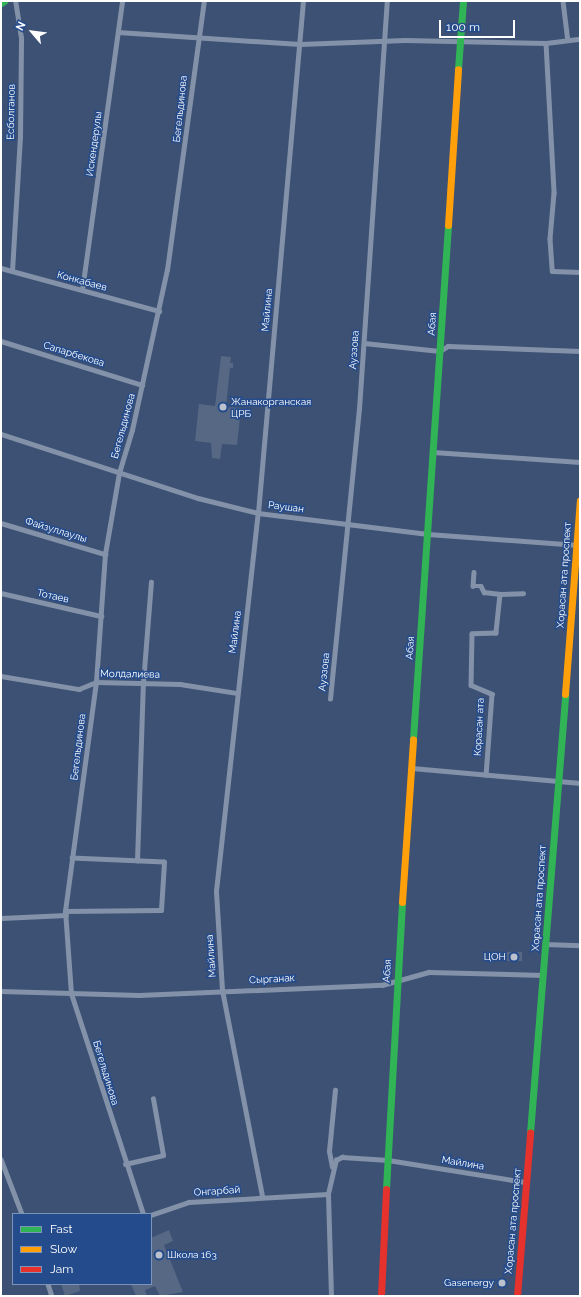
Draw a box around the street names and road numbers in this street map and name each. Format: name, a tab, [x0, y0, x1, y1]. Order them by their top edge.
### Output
street label: Бегельдинова	[171, 75, 189, 143]
street label: Есболганов	[5, 84, 17, 140]
street label: Искендерулы	[84, 111, 104, 177]
street label: Конкабаев	[56, 269, 108, 293]
street label: Майлина	[259, 288, 275, 332]
street label: Абая	[425, 312, 439, 336]
street label: Ауэзова	[347, 330, 361, 370]
street label: Сапарбекова	[42, 339, 106, 369]
street label: Бегельдинова	[109, 392, 137, 460]
street label: Раушан	[267, 499, 305, 515]
street label: Файзуллаулы	[24, 515, 88, 545]
street label: Хорасан ата проспект	[554, 522, 574, 628]
street label: Тотаев	[36, 587, 70, 605]
street label: Майлина	[226, 610, 244, 654]
street label: Абая	[403, 636, 417, 660]
street label: Ауэзова	[316, 652, 332, 692]
street label: Молдалиева	[100, 667, 160, 681]
street label: Корасан ата	[471, 697, 487, 757]
street label: Бегельдинова	[68, 713, 88, 781]
street label: Хорасан ата проспект	[529, 845, 549, 951]
street label: Майлина	[204, 934, 218, 978]
street label: Абая	[380, 959, 394, 983]
street label: Сырганак	[249, 972, 295, 986]
street label: Бегельдинова	[90, 1039, 122, 1107]
street label: Майлина	[441, 1154, 485, 1172]
street label: Хорасан ата проспект	[502, 1168, 524, 1274]
street label: Онгарбай	[193, 1183, 241, 1199]

